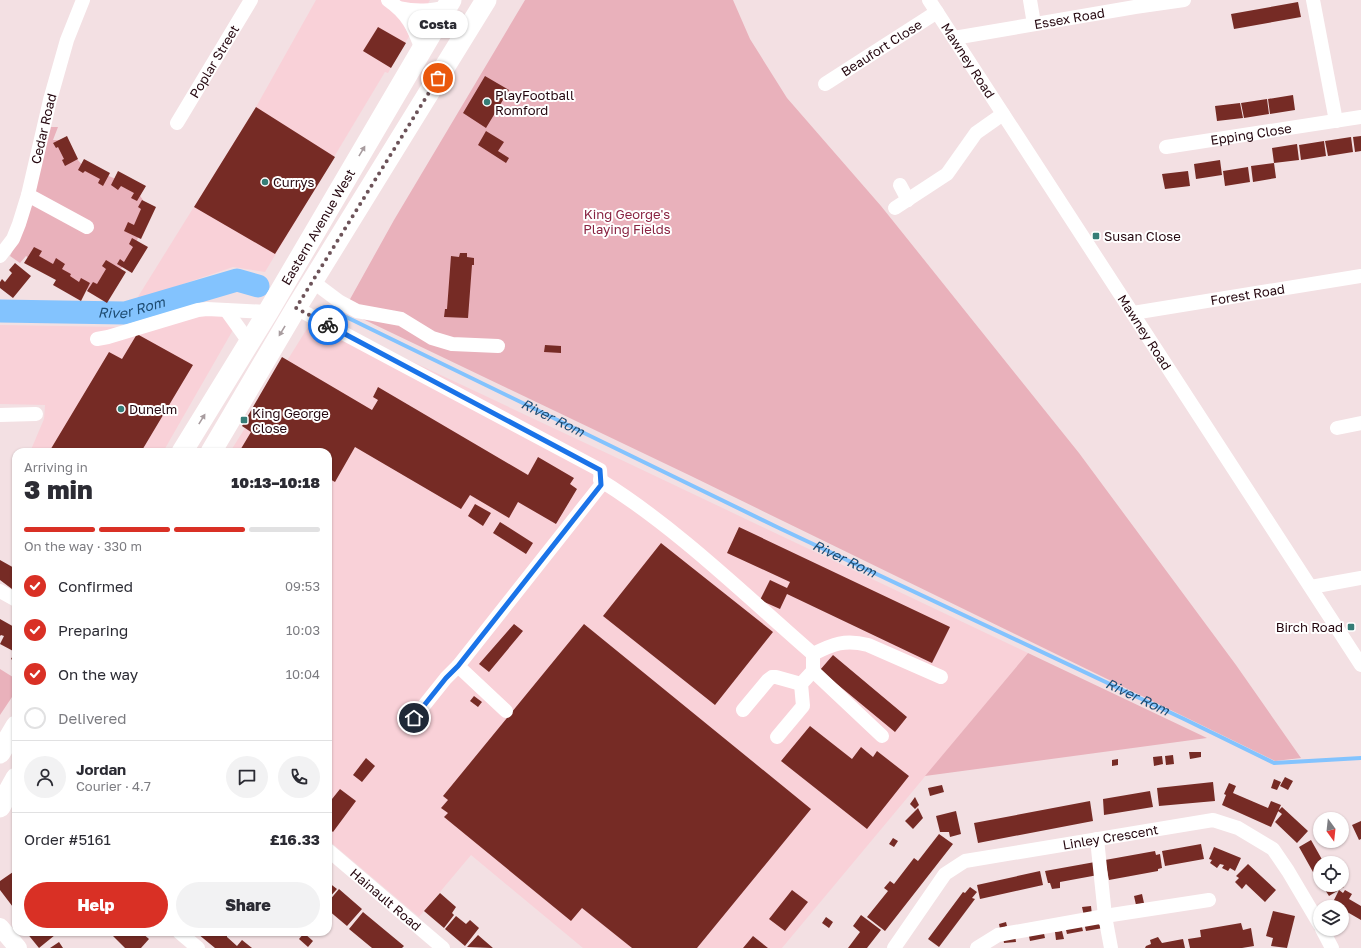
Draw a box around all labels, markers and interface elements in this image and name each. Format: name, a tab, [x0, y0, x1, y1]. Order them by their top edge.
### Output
street label: Essex Road	[1033, 4, 1106, 32]
callout: Costa	[408, 10, 468, 38]
text: Costa	[419, 16, 457, 32]
street label: Beaufort Close	[838, 16, 925, 80]
street label: Mawney Road	[938, 20, 999, 101]
street label: Poplar Street	[186, 22, 242, 101]
pin	[421, 61, 455, 95]
icon: bag	[427, 67, 449, 89]
place label: PlayFootball Romford	[495, 87, 574, 118]
street label: Cedar Road	[27, 92, 59, 166]
marker: PlayFootball Romford	[482, 97, 492, 107]
street label: Epping Close	[1209, 120, 1293, 148]
one-way arrow	[359, 145, 366, 157]
street label: Eastern Avenue West	[278, 166, 358, 288]
place label: Currys	[273, 174, 315, 190]
marker: Currys	[260, 177, 270, 187]
park label: King George's Playing Fields	[583, 206, 671, 237]
place label: Susan Close	[1104, 228, 1181, 244]
marker: Susan Close	[1091, 231, 1101, 241]
street label: Forest Road	[1209, 281, 1286, 308]
street label: Mawney Road	[1114, 291, 1175, 373]
water label: River Rom	[98, 293, 167, 321]
courier	[308, 305, 348, 345]
icon: bike	[317, 314, 339, 336]
one-way arrow	[278, 325, 285, 337]
water label: River Rom	[519, 395, 588, 440]
place label: Dunelm	[129, 401, 177, 417]
marker: Dunelm	[116, 404, 126, 414]
place label: King George Close	[252, 405, 329, 436]
one-way arrow	[198, 414, 206, 424]
marker: King George Close	[239, 415, 249, 425]
text: Arriving in	[24, 459, 88, 475]
text: 10:13–10:18	[231, 473, 320, 491]
text: 3 min	[24, 474, 93, 505]
water label: River Rom	[810, 536, 880, 581]
text: On the way · 330 m	[24, 538, 142, 554]
icon: check	[24, 575, 46, 597]
text: Confirmed	[58, 577, 133, 595]
text: 09:53	[285, 578, 320, 594]
icon: check	[24, 619, 46, 641]
place label: Birch Road	[1276, 619, 1343, 635]
text: Preparing	[58, 621, 128, 639]
text: 10:03	[286, 622, 320, 638]
marker: Birch Road	[1346, 622, 1356, 632]
icon: check	[24, 663, 46, 685]
text: On the way	[58, 665, 138, 683]
text: 10:04	[286, 666, 320, 682]
water label: River Rom	[1103, 674, 1173, 719]
pin	[397, 701, 431, 735]
icon: home	[403, 707, 425, 729]
text: Delivered	[58, 709, 126, 727]
button: person	[24, 756, 66, 798]
button: chat	[226, 756, 268, 798]
button: phone	[278, 756, 320, 798]
text: Jordan	[76, 760, 126, 778]
text: Courier · 4.7	[76, 778, 151, 794]
north arrow	[1313, 812, 1349, 848]
map controls	[1313, 812, 1349, 936]
street label: Linley Crescent	[1061, 821, 1159, 853]
text: Order #5161	[24, 830, 111, 848]
text: £16.33	[270, 830, 320, 848]
button: locate	[1313, 856, 1349, 892]
street label: Hainault Road	[347, 865, 425, 934]
button: Help	[24, 882, 168, 928]
button: Share	[176, 882, 320, 928]
button: layers	[1313, 900, 1349, 936]

